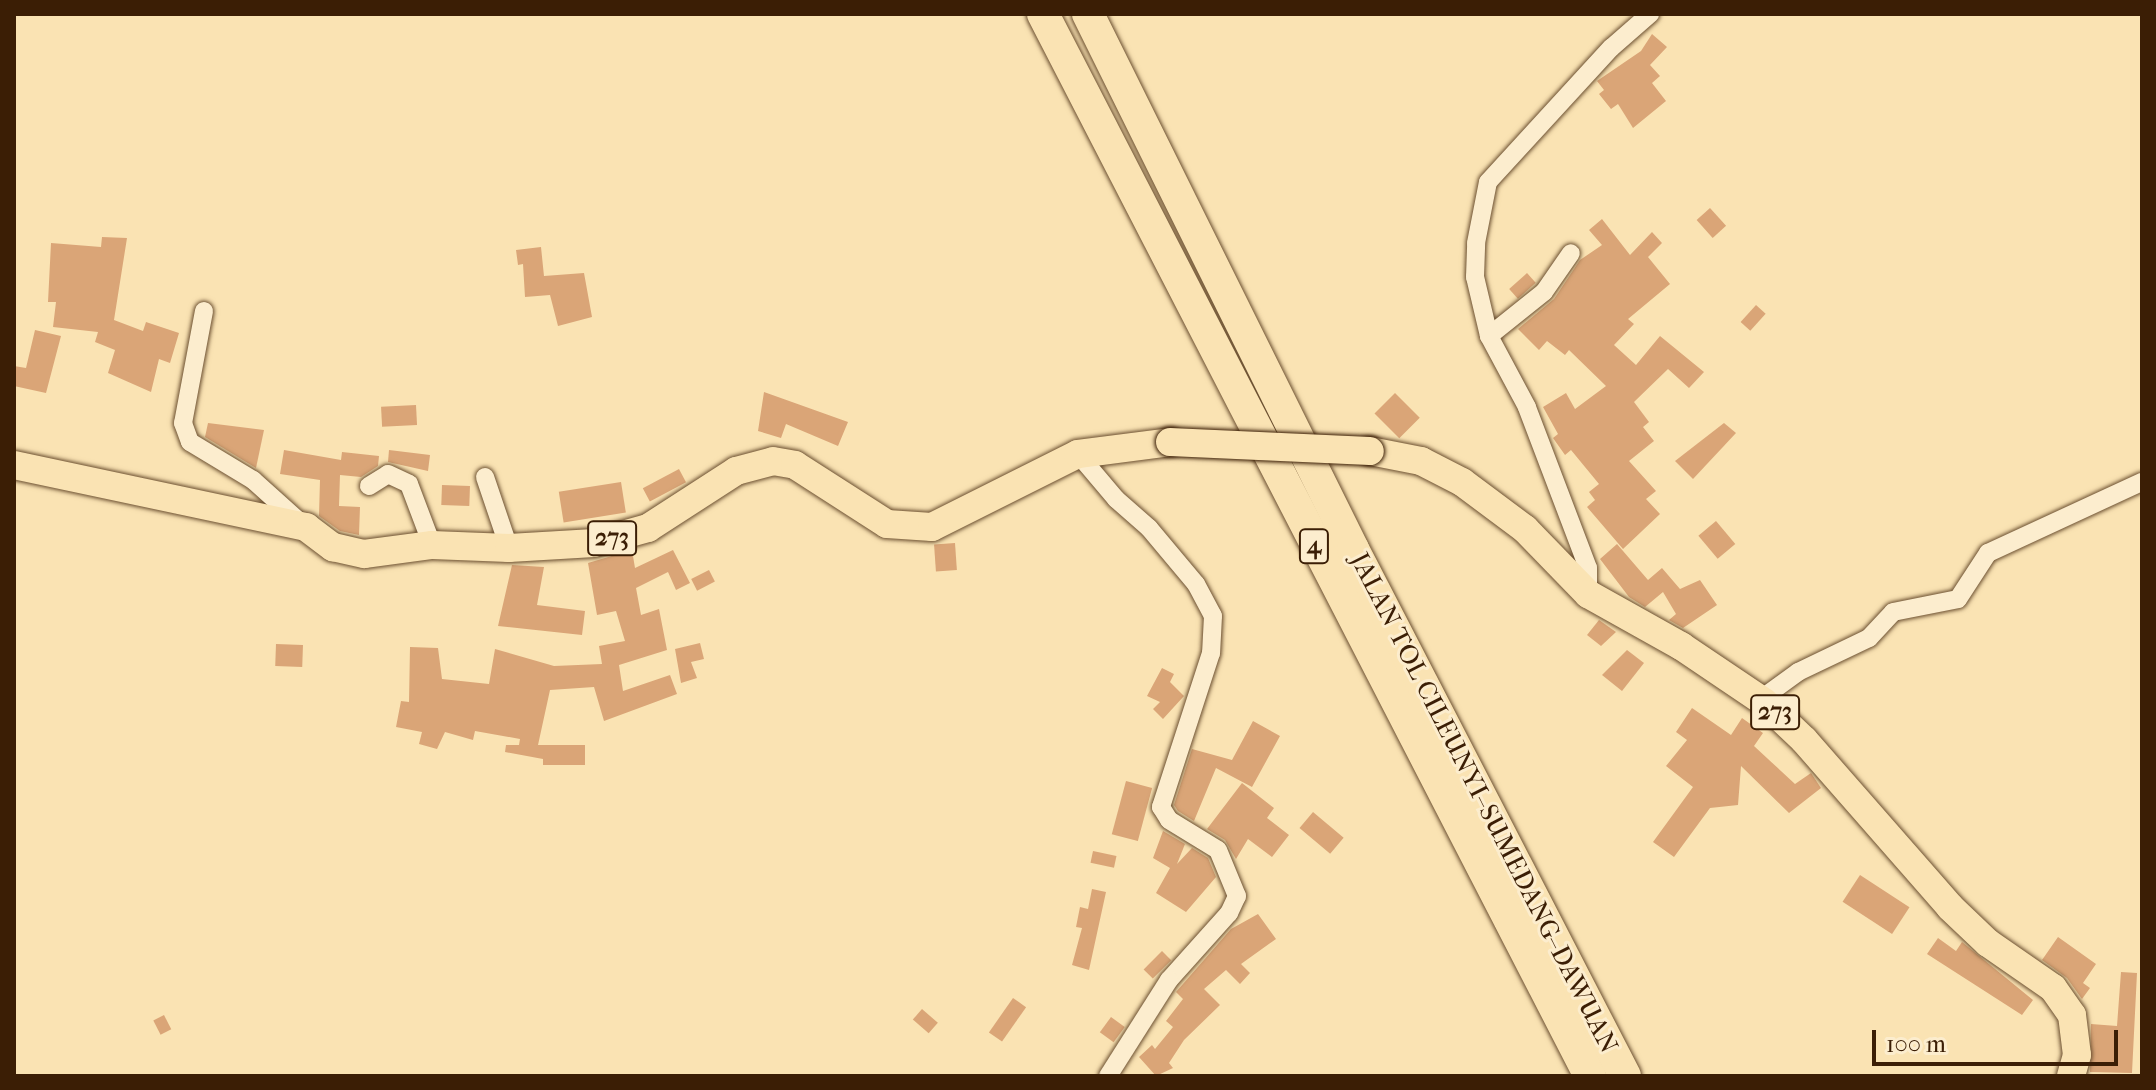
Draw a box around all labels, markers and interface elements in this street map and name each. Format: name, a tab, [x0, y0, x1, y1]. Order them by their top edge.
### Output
road number: 273	[586, 518, 638, 558]
road number: 4	[1298, 526, 1330, 566]
street label: JALAN TOL CILEUNYI–SUMEDANG–DAWUAN	[1343, 547, 1625, 1059]
road number: 273	[1749, 692, 1801, 732]
scale bar	[1876, 1014, 2122, 1064]
text: 100 m	[1886, 1030, 1946, 1058]

